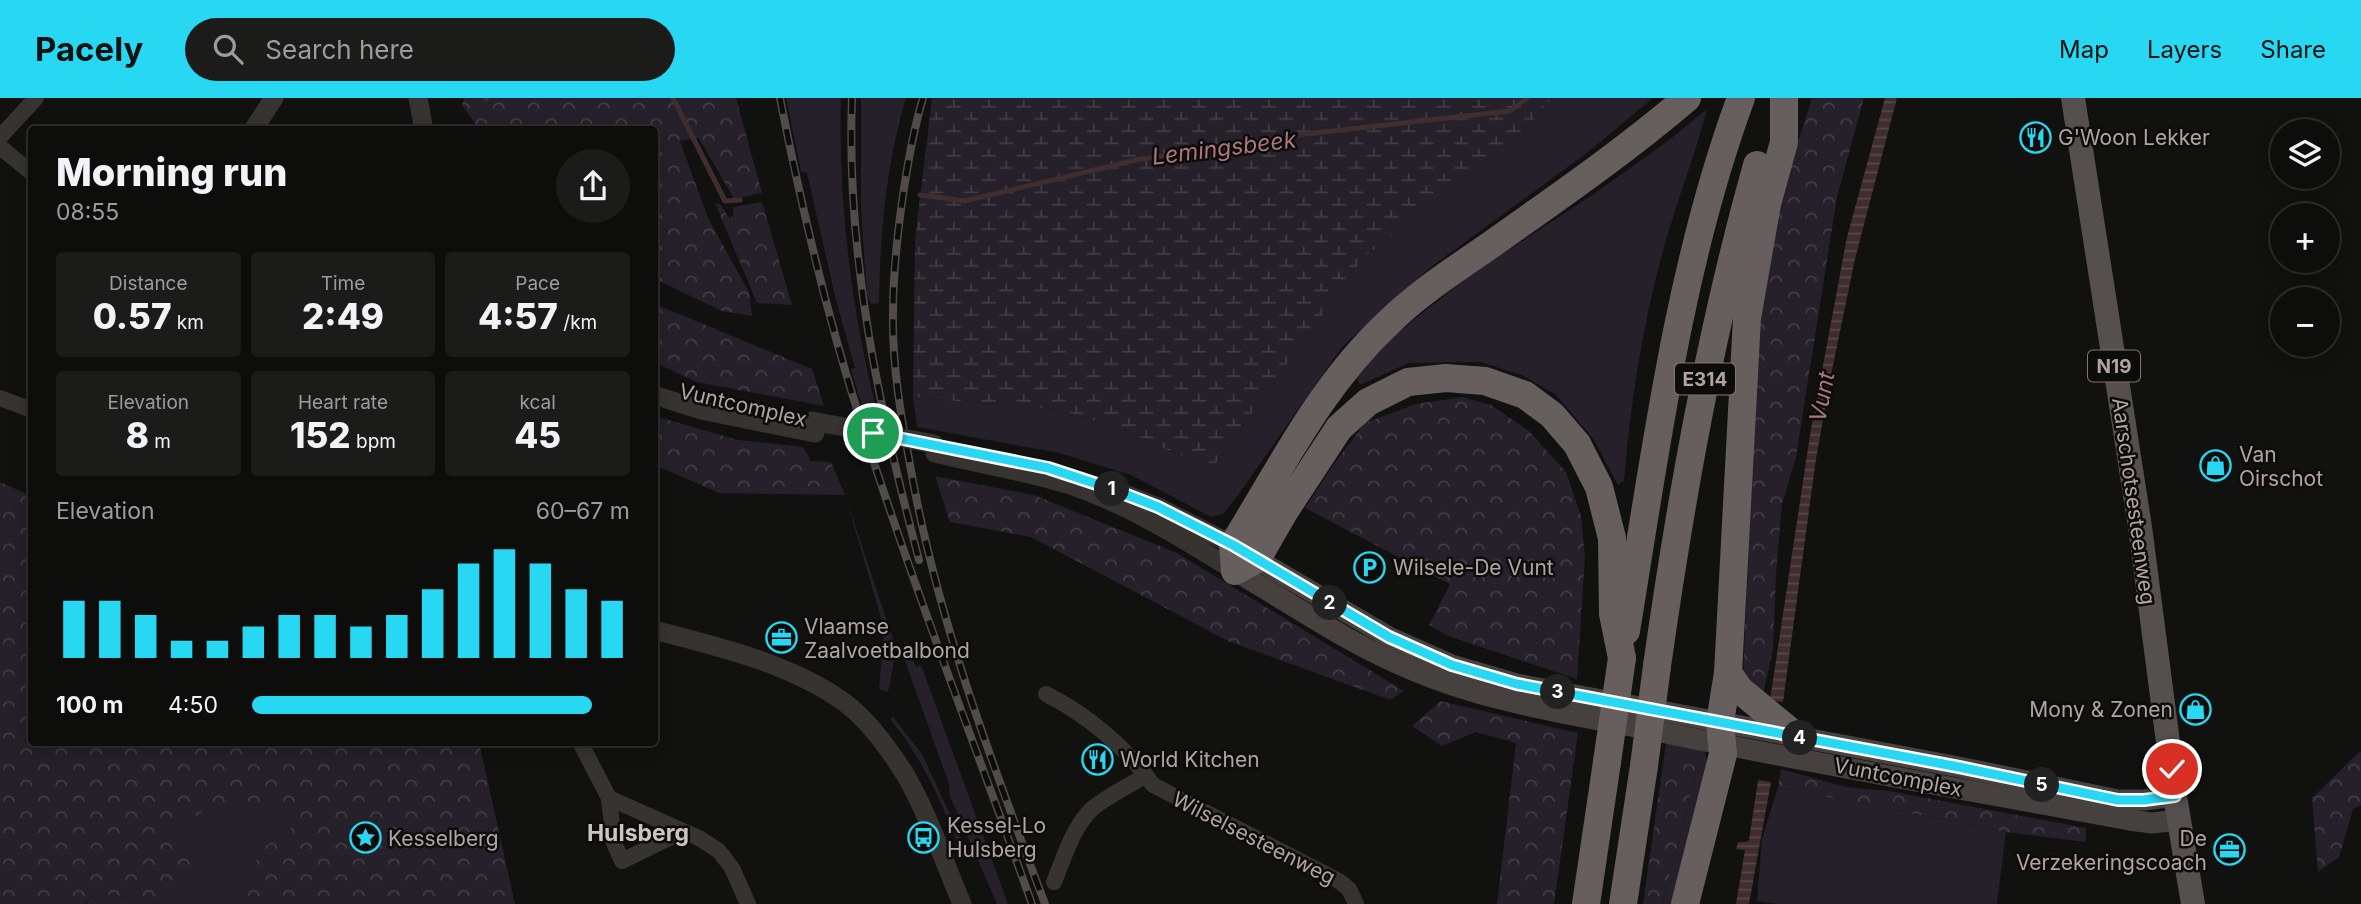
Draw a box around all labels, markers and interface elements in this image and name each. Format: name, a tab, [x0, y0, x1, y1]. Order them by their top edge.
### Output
search box	[185, 18, 675, 81]
text: Pacely	[35, 29, 143, 69]
icon: search	[209, 30, 247, 68]
text: Search here	[265, 34, 414, 65]
text: Map	[2059, 35, 2109, 64]
text: Layers	[2147, 35, 2222, 64]
text: Share	[2260, 35, 2326, 64]
map controls	[2270, 119, 2340, 357]
button: layers	[2270, 119, 2340, 189]
restaurant icon: G'Woon Lekker	[2018, 120, 2052, 154]
water label: Lemingsbeek	[1150, 125, 1298, 171]
place label: G'Woon Lekker	[2058, 125, 2210, 150]
text: Morning run	[56, 149, 287, 195]
button: share	[556, 149, 630, 223]
text: 08:55	[56, 198, 119, 226]
button: +	[2270, 203, 2340, 273]
text: Distance	[109, 272, 188, 295]
text: Time	[321, 272, 365, 295]
text: Pace	[515, 272, 560, 295]
button: −	[2270, 287, 2340, 357]
text: 0.57	[93, 295, 171, 337]
text: 2:49	[302, 295, 384, 337]
text: 4:57	[478, 295, 558, 337]
text: km	[171, 311, 204, 334]
text: /km	[558, 311, 597, 334]
road number: N19	[2088, 350, 2140, 382]
road number: E314	[1675, 364, 1735, 394]
water label: Vunt	[1803, 369, 1841, 425]
street label: Vuntcomplex	[677, 378, 809, 432]
text: Elevation	[108, 391, 189, 414]
text: Heart rate	[298, 391, 388, 414]
text: kcal	[520, 391, 556, 414]
street label: Aarschotsesteenweg	[2107, 396, 2161, 606]
pin	[843, 403, 903, 463]
text: 8	[126, 414, 149, 456]
text: 152	[290, 414, 351, 456]
text: 45	[514, 414, 561, 456]
icon: arrive	[854, 414, 892, 452]
text: m	[149, 430, 171, 453]
text: bpm	[351, 430, 396, 453]
place label: Van Oirschot	[2239, 442, 2323, 491]
shop icon: Van Oirschot	[2199, 449, 2233, 483]
pin: 1	[1094, 472, 1130, 506]
text: 1	[1107, 477, 1116, 500]
text: Elevation	[56, 497, 155, 525]
text: 60–67 m	[536, 497, 630, 525]
parking icon: Wilsele-De Vunt	[1353, 550, 1387, 584]
place label: Wilsele-De Vunt	[1393, 555, 1554, 580]
pin: 2	[1312, 586, 1348, 620]
text: 2	[1324, 591, 1335, 614]
place label: Vlaamse Zaalvoetbalbond	[804, 614, 970, 663]
office icon: Vlaamse Zaalvoetbalbond	[764, 621, 798, 655]
pin: 3	[1540, 674, 1576, 710]
text: 3	[1551, 680, 1564, 703]
text: 100 m	[56, 691, 123, 719]
text: 4:50	[168, 691, 218, 719]
shop icon: Mony & Zonen	[2179, 692, 2213, 726]
place label: Mony & Zonen	[2029, 697, 2173, 722]
pin: 4	[1783, 720, 1818, 756]
text: 4	[1793, 726, 1806, 749]
pin	[2142, 739, 2202, 799]
restaurant icon: World Kitchen	[1080, 742, 1114, 776]
place label: World Kitchen	[1120, 747, 1260, 772]
icon: check	[2153, 750, 2191, 788]
street label: Vuntcomplex	[1832, 752, 1964, 802]
pin: 5	[2024, 768, 2060, 802]
text: 5	[2035, 773, 2048, 796]
street label: Wilselsesteenweg	[1168, 786, 1340, 890]
place label: Kessel-Lo Hulsberg	[947, 813, 1046, 862]
district label: Hulsberg	[587, 819, 689, 847]
bus stop icon: Kessel-Lo Hulsberg	[907, 820, 941, 854]
place icon: Kesselberg	[348, 821, 382, 855]
place label: Kesselberg	[388, 826, 499, 851]
place label: De Verzekeringscoach	[2016, 826, 2207, 875]
office icon: De Verzekeringscoach	[2213, 833, 2247, 867]

